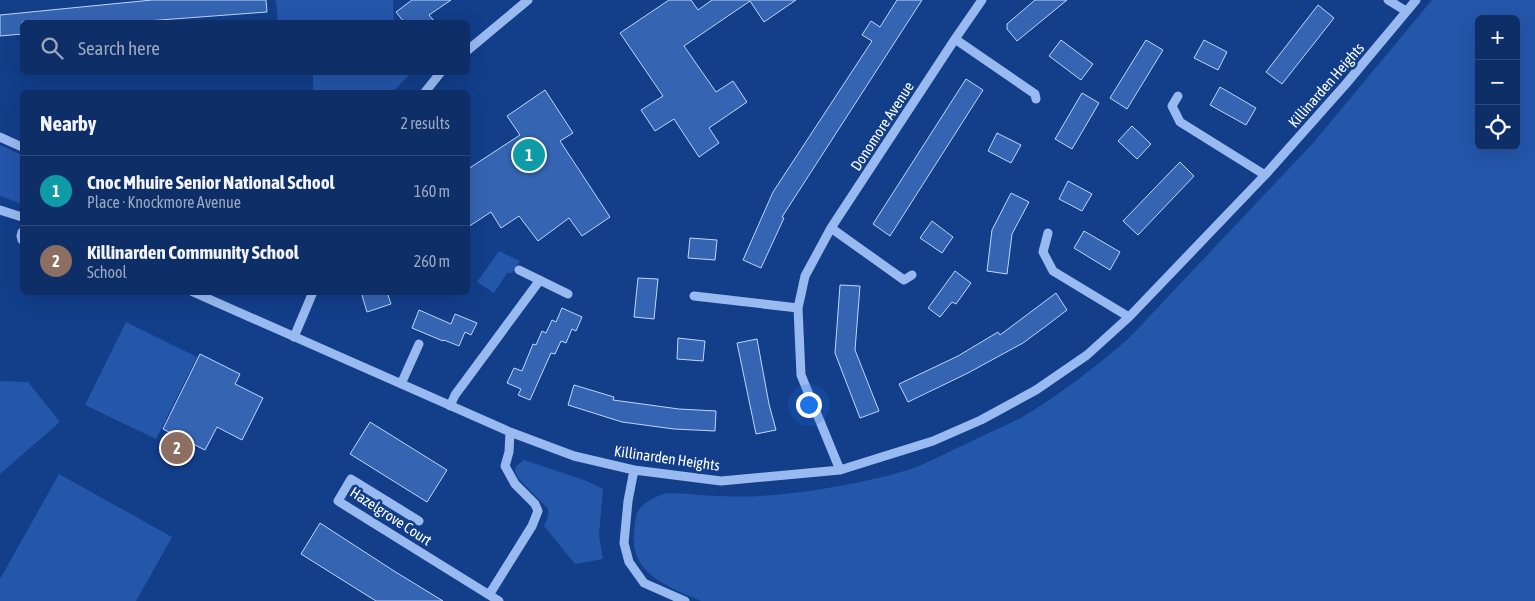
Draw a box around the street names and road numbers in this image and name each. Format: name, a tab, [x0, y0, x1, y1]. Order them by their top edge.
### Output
street label: Killinarden Heights	[1285, 39, 1367, 131]
street label: Donomore Avenue	[847, 78, 917, 174]
street label: Killinarden Heights	[613, 442, 721, 474]
street label: Hazelgrove Court	[347, 483, 435, 549]

